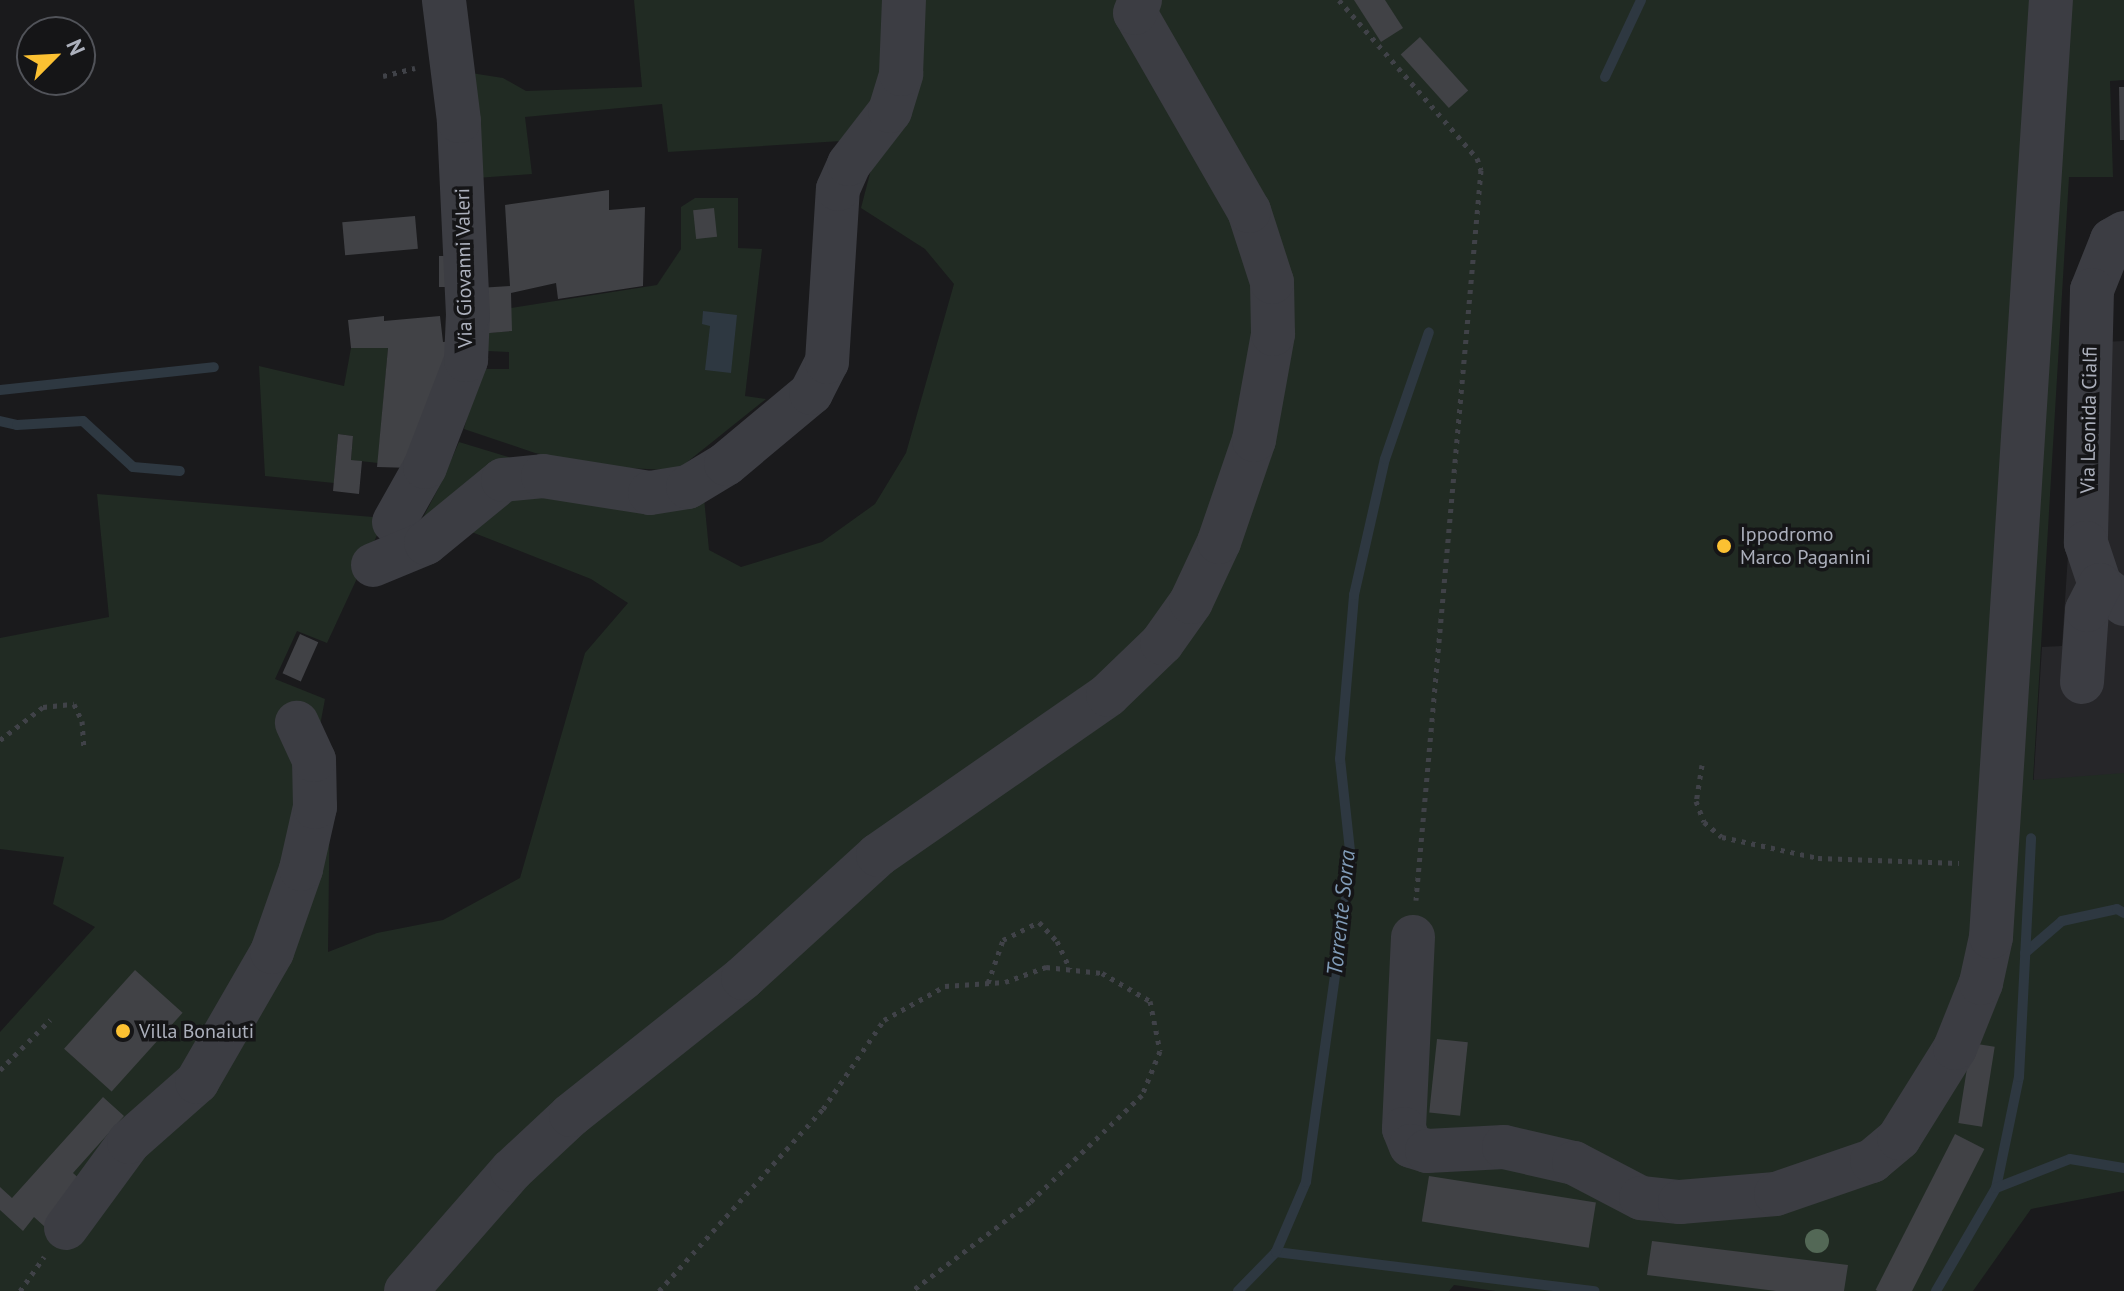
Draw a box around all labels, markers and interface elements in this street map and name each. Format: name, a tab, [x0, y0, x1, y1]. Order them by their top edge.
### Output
north arrow	[16, 16, 96, 96]
text: N	[60, 35, 92, 59]
street label: Via Giovanni Valeri	[451, 187, 477, 349]
street label: Via Leonida Cialfi	[2076, 346, 2102, 494]
place label: Ippodromo Marco Paganini	[1740, 522, 1871, 569]
marker: Ippodromo Marco Paganini	[1715, 537, 1733, 555]
water label: Torrente Sorra	[1321, 849, 1361, 977]
place label: Villa Bonaiuti	[139, 1019, 254, 1043]
marker: Villa Bonaiuti	[114, 1022, 132, 1040]

